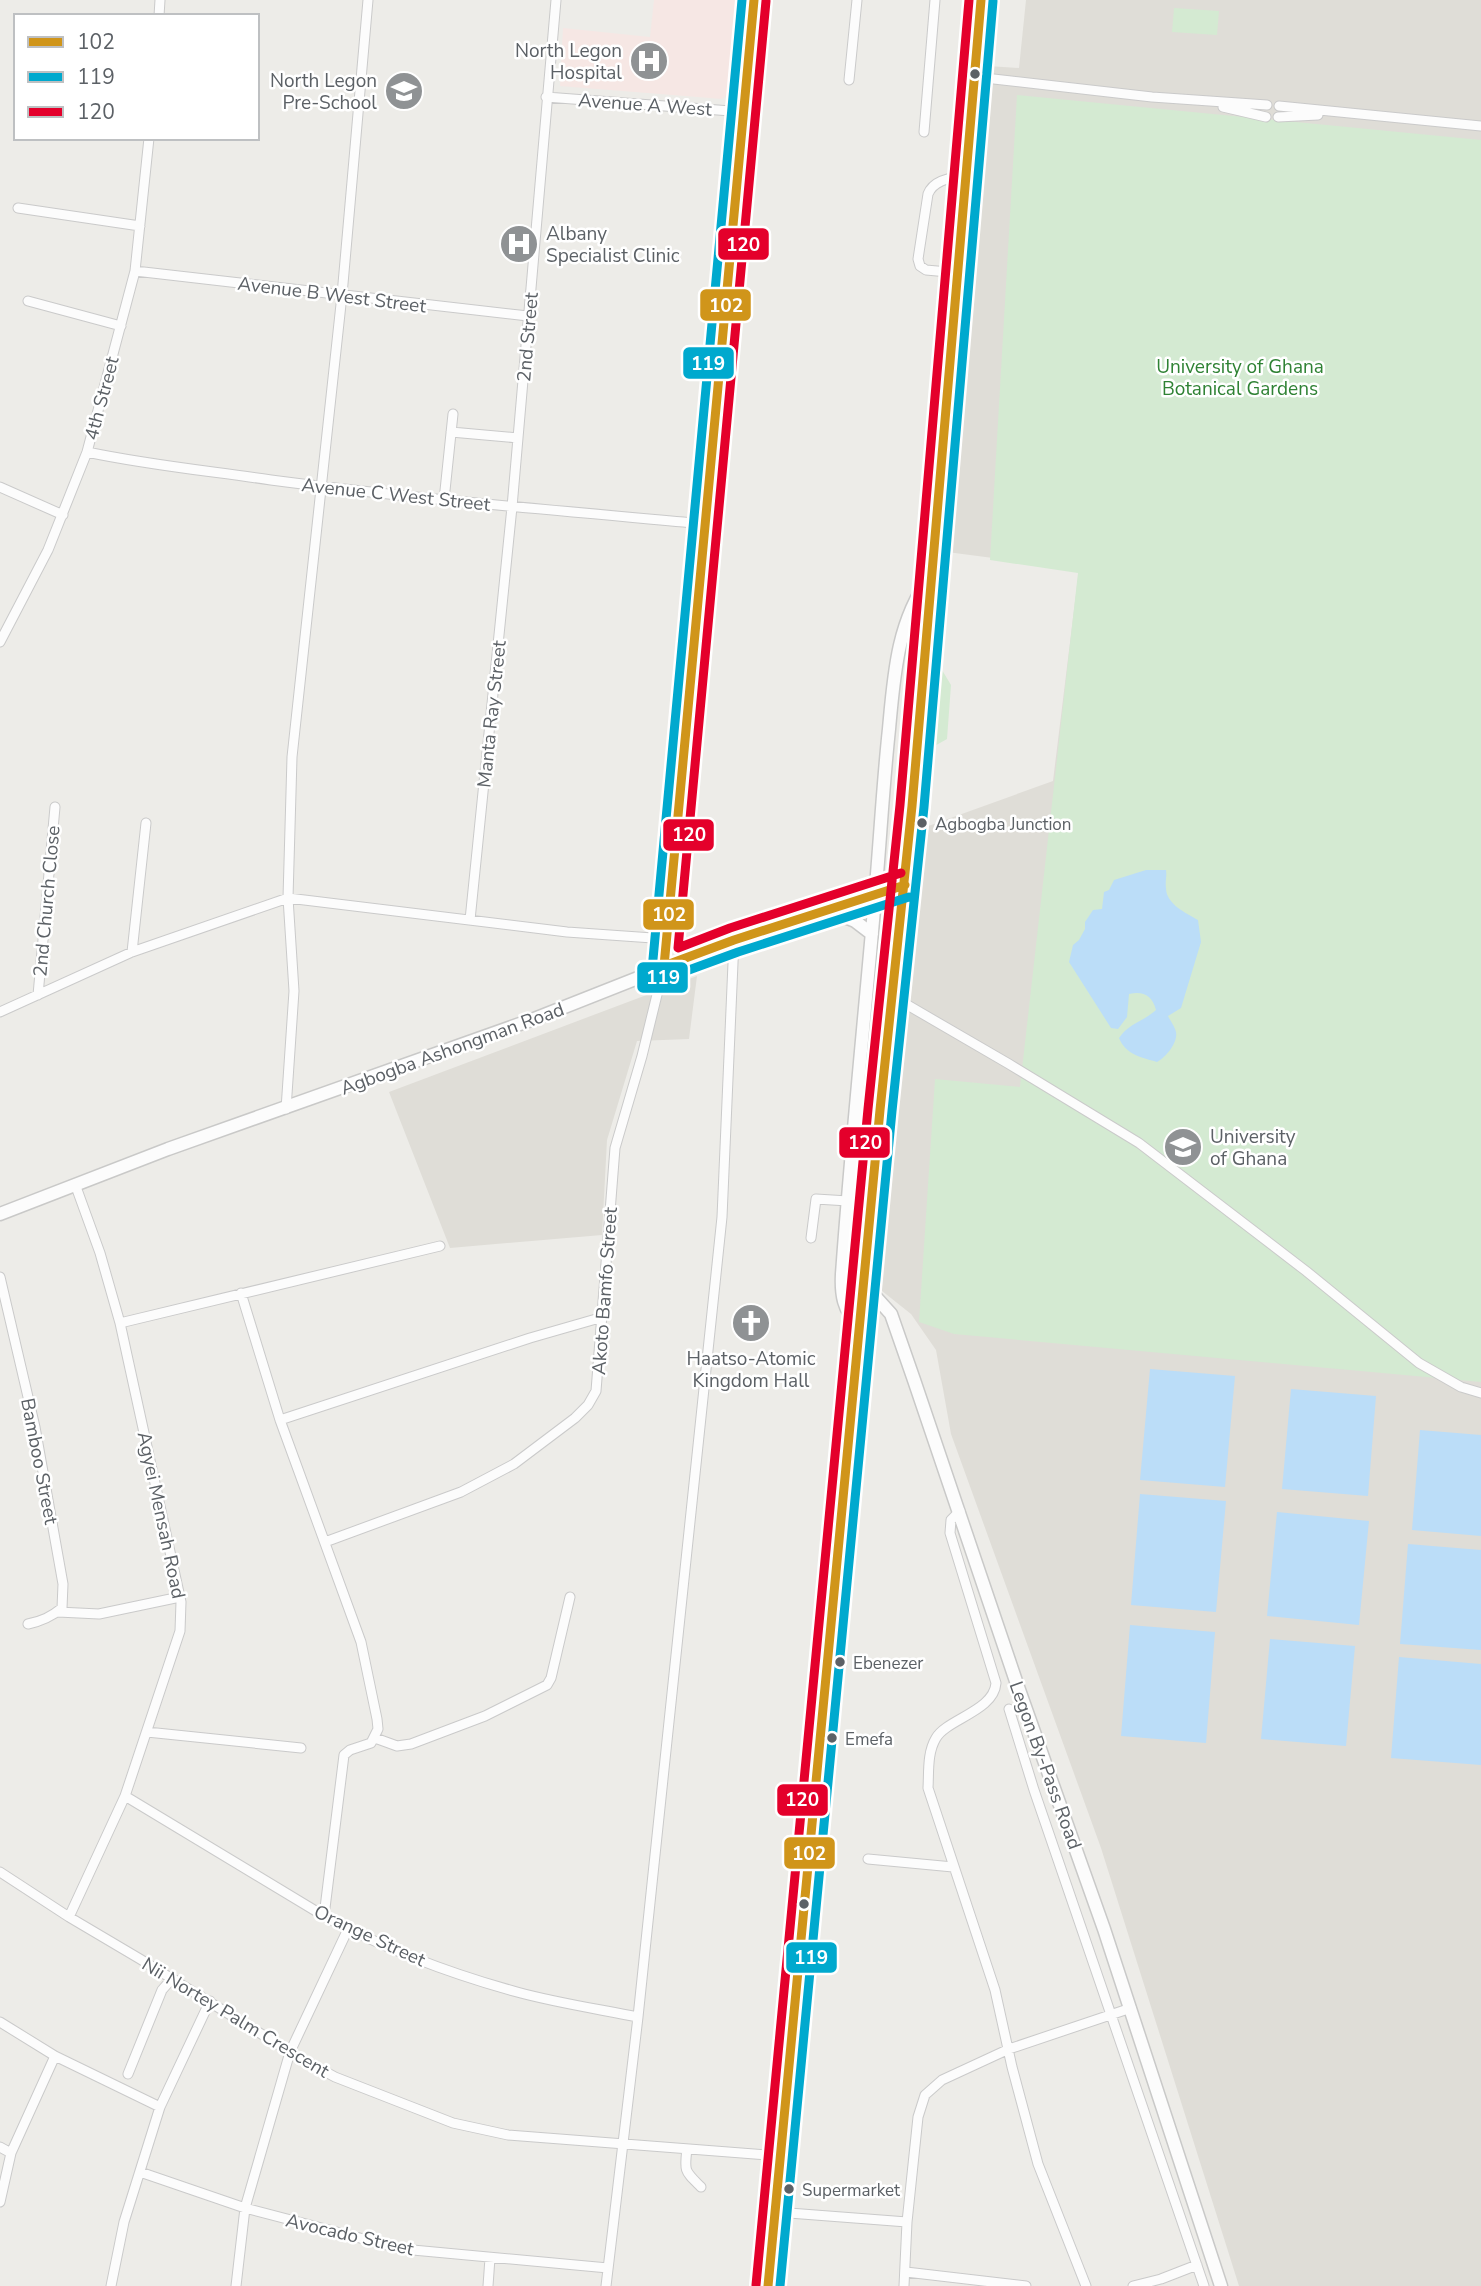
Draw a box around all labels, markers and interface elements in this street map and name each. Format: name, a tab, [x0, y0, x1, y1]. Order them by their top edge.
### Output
legend	[14, 14, 259, 140]
text: 102	[77, 28, 115, 56]
place label: North Legon Hospital	[515, 38, 622, 86]
hospital icon: North Legon Hospital	[628, 40, 670, 82]
text: 119	[77, 63, 115, 91]
unlabelled marker	[968, 67, 982, 81]
place label: North Legon Pre-School	[270, 68, 377, 116]
school or university icon: North Legon Pre-School	[383, 70, 425, 112]
street label: Avenue A West	[577, 87, 713, 123]
text: 120	[77, 98, 115, 126]
place label: Albany Specialist Clinic	[546, 221, 680, 269]
hospital icon: Albany Specialist Clinic	[498, 223, 540, 265]
line badge: 120	[717, 227, 770, 261]
text: 120	[726, 232, 760, 258]
street label: Avenue B West Street	[236, 271, 428, 319]
line badge: 102	[699, 288, 752, 322]
street label: 2nd Street	[511, 291, 545, 383]
text: 102	[709, 293, 743, 319]
line badge: 119	[682, 346, 735, 380]
text: 119	[691, 351, 725, 377]
street label: 4th Street	[78, 353, 126, 443]
park label: University of Ghana Botanical Gardens	[1156, 354, 1324, 402]
street label: Avenue C West Street	[300, 472, 492, 518]
street label: Manta Ray Street	[471, 639, 513, 789]
place label: Agbogba Junction	[935, 813, 1071, 836]
marker: Agbogba Junction	[915, 816, 929, 830]
line badge: 120	[662, 818, 715, 852]
text: 120	[672, 822, 706, 848]
street label: 2nd Church Close	[27, 824, 67, 978]
line badge: 102	[642, 898, 695, 931]
text: 102	[652, 902, 686, 928]
line badge: 119	[636, 961, 689, 994]
text: 119	[646, 965, 680, 991]
street label: Agbogba Ashongman Road	[337, 996, 568, 1102]
place label: University of Ghana	[1210, 1124, 1296, 1172]
line badge: 120	[838, 1126, 891, 1159]
school or university icon: University of Ghana	[1162, 1126, 1204, 1168]
text: 120	[848, 1130, 882, 1156]
street label: Akoto Bamfo Street	[586, 1206, 624, 1376]
church icon: Haatso-Atomic Kingdom Hall	[730, 1302, 772, 1344]
place label: Haatso-Atomic Kingdom Hall	[686, 1346, 816, 1394]
street label: Bamboo Street	[14, 1396, 64, 1527]
street label: Agyei Mensah Road	[131, 1429, 191, 1601]
place label: Ebenezer	[853, 1652, 923, 1675]
marker: Ebenezer	[833, 1655, 847, 1669]
street label: Legon By-Pass Road	[1003, 1678, 1088, 1853]
place label: Emefa	[845, 1728, 893, 1751]
marker: Emefa	[825, 1731, 839, 1745]
line badge: 120	[776, 1783, 829, 1817]
text: 120	[785, 1787, 819, 1813]
line badge: 102	[783, 1836, 836, 1870]
text: 102	[792, 1841, 826, 1867]
unlabelled marker	[797, 1897, 811, 1911]
street label: Orange Street	[310, 1899, 430, 1973]
line badge: 119	[785, 1941, 838, 1974]
text: 119	[794, 1945, 828, 1971]
street label: Nii Nortey Palm Crescent	[137, 1952, 334, 2084]
place label: Supermarket	[802, 2179, 901, 2202]
marker: Supermarket	[782, 2182, 796, 2196]
street label: Avocado Street	[283, 2208, 417, 2262]

